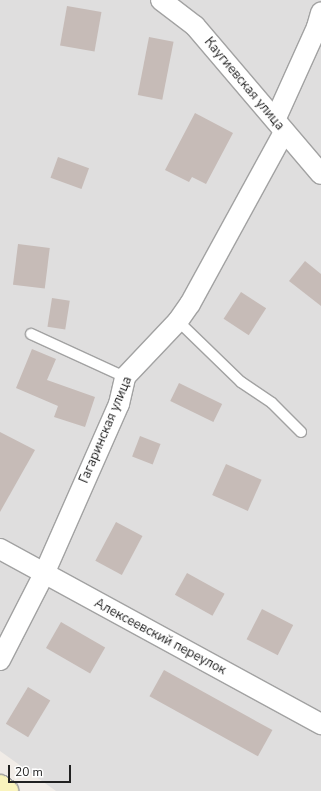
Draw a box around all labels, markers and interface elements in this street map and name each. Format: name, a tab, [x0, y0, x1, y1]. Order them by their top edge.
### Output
street label: Каугиевская улица	[201, 34, 287, 134]
street label: Гагаринская улица	[76, 374, 136, 486]
street label: Алексеевский переулок	[91, 596, 229, 678]
scale bar	[10, 757, 73, 783]
text: 20 m	[15, 764, 43, 780]

